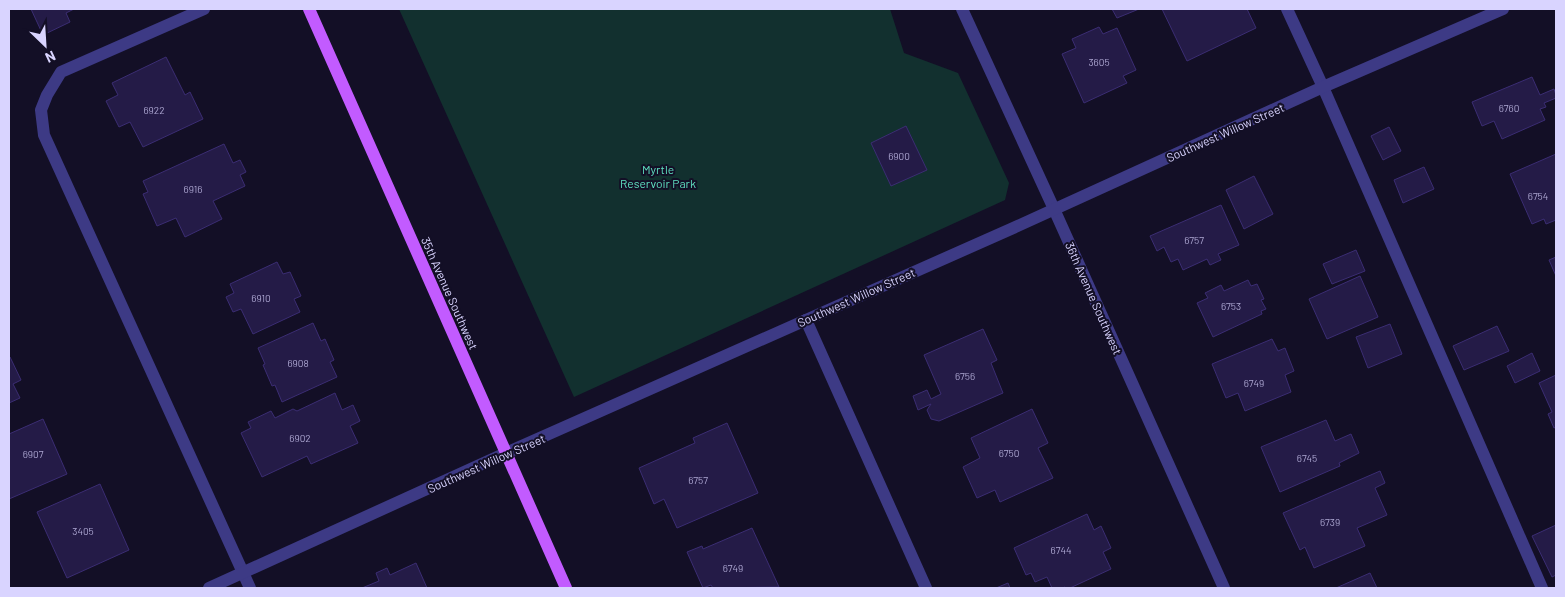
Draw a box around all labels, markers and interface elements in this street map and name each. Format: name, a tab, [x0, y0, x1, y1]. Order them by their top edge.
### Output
north arrow	[20, 20, 70, 70]
text: N	[43, 48, 59, 67]
house number: 3605	[1088, 56, 1110, 68]
street label: Southwest Willow Street	[1164, 100, 1286, 164]
house number: 6760	[1499, 102, 1519, 114]
house number: 6922	[143, 104, 165, 116]
house number: 6900	[888, 150, 910, 162]
park label: Myrtle Reservoir Park	[620, 162, 696, 190]
house number: 6916	[184, 183, 202, 195]
house number: 6754	[1528, 190, 1548, 202]
house number: 6757	[1184, 234, 1204, 246]
street label: 35th Avenue Southwest	[419, 235, 481, 351]
street label: 36th Avenue Southwest	[1063, 240, 1125, 356]
street label: Southwest Willow Street	[795, 265, 917, 329]
house number: 6910	[251, 292, 271, 304]
house number: 6753	[1221, 300, 1241, 312]
house number: 6908	[287, 357, 309, 369]
house number: 6756	[955, 370, 975, 382]
house number: 6749	[1244, 377, 1264, 389]
street label: Southwest Willow Street	[425, 431, 547, 495]
house number: 6902	[289, 432, 311, 444]
house number: 6750	[999, 447, 1019, 459]
house number: 6907	[23, 448, 44, 460]
house number: 6745	[1297, 452, 1317, 464]
house number: 6757	[688, 474, 708, 486]
house number: 6739	[1320, 516, 1340, 528]
house number: 3405	[72, 525, 94, 537]
house number: 6744	[1051, 544, 1071, 556]
house number: 6749	[723, 562, 743, 574]

